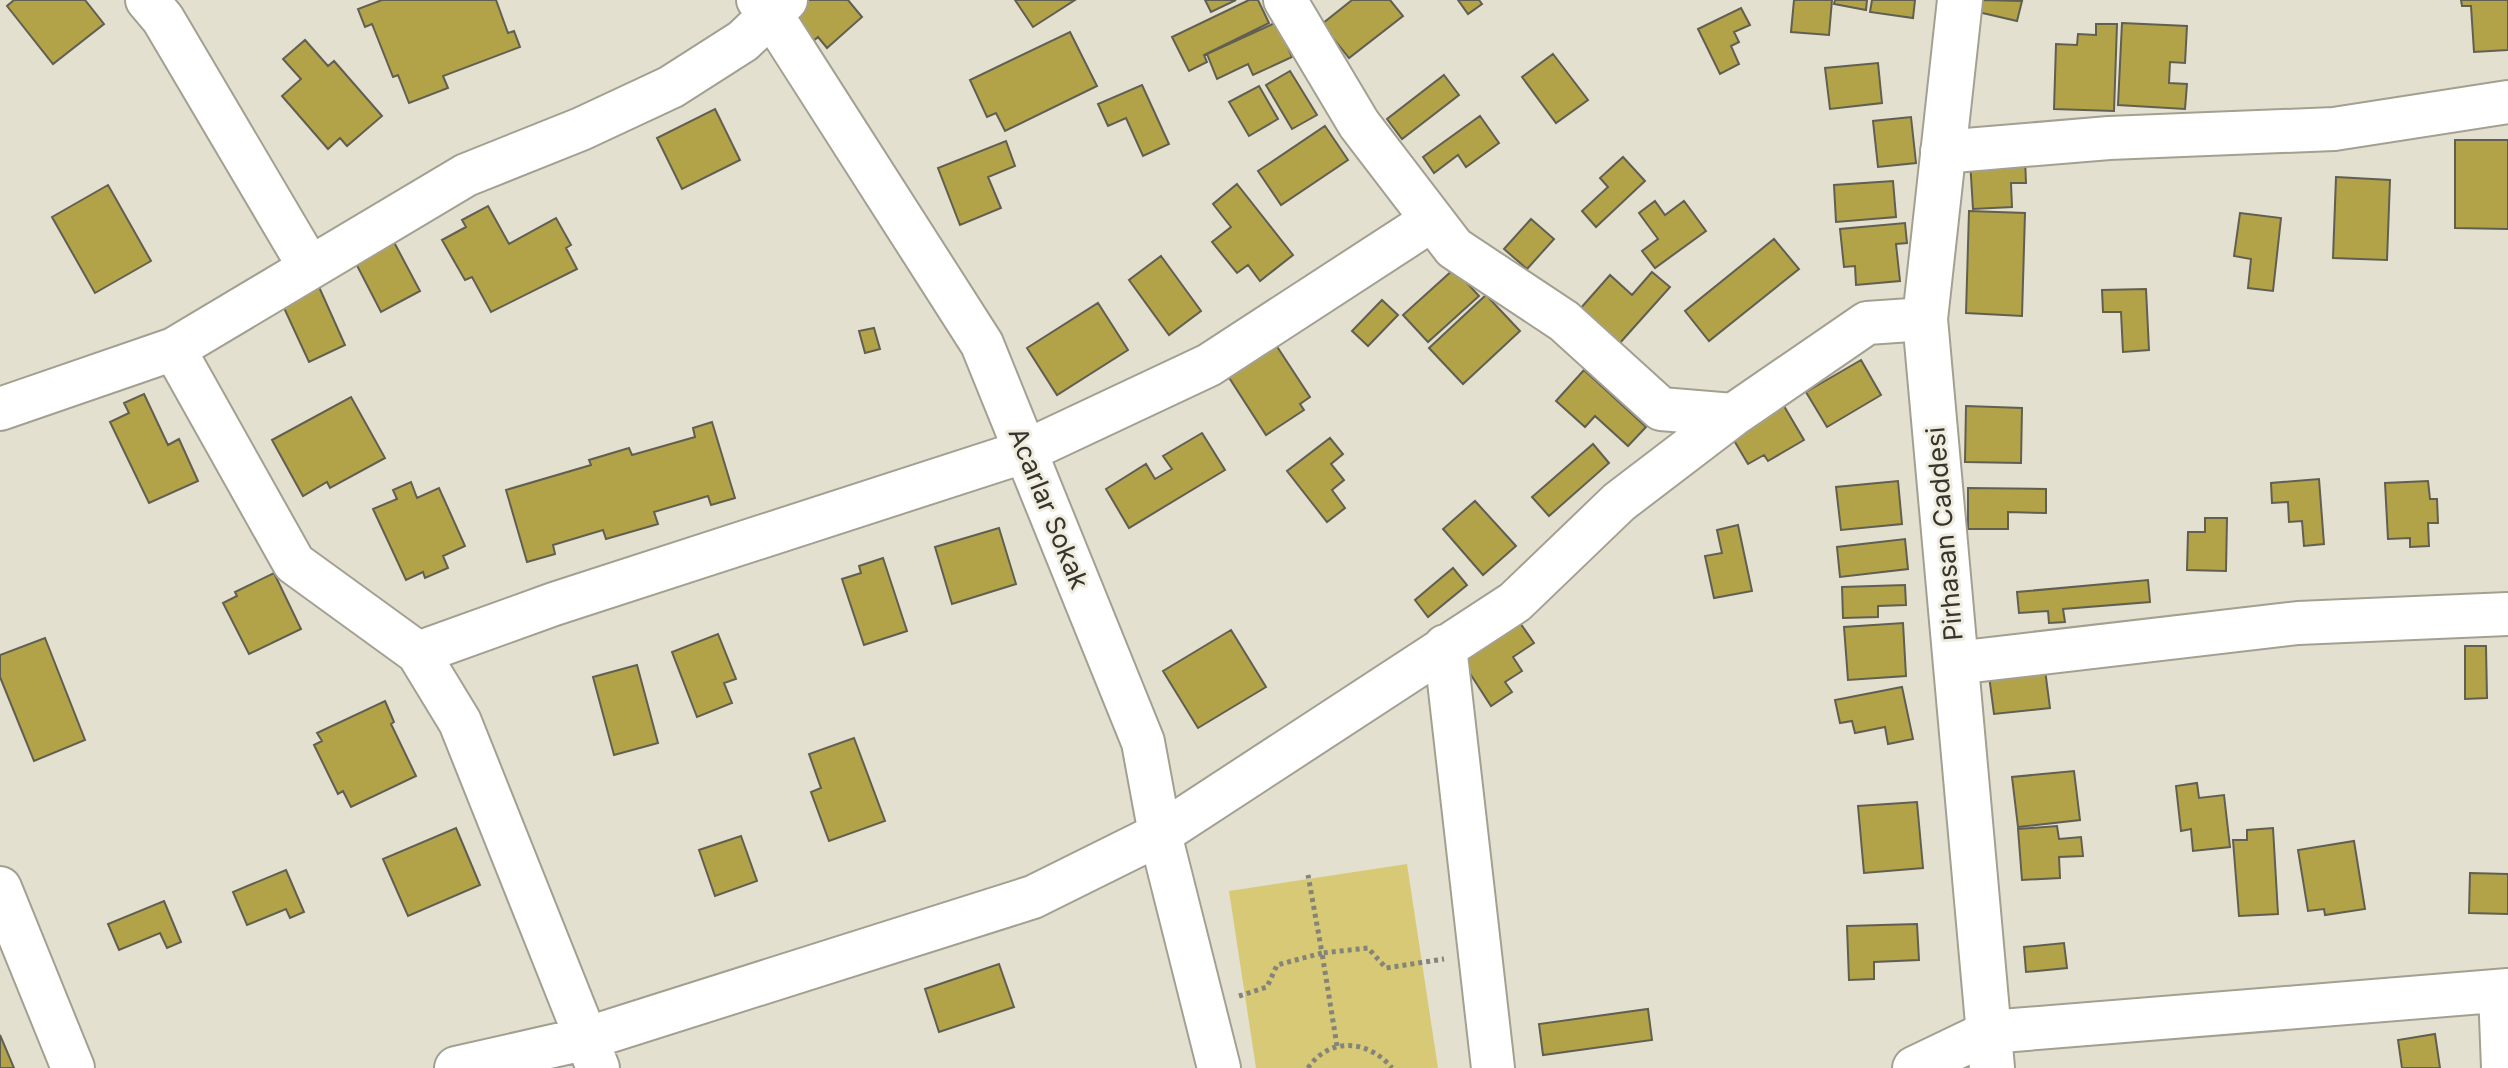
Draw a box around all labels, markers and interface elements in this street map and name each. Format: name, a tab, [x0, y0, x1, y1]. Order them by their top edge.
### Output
street label: Acarlar Sokak	[1003, 423, 1095, 593]
street label: Pirhasan Caddesi	[1919, 426, 1969, 642]

